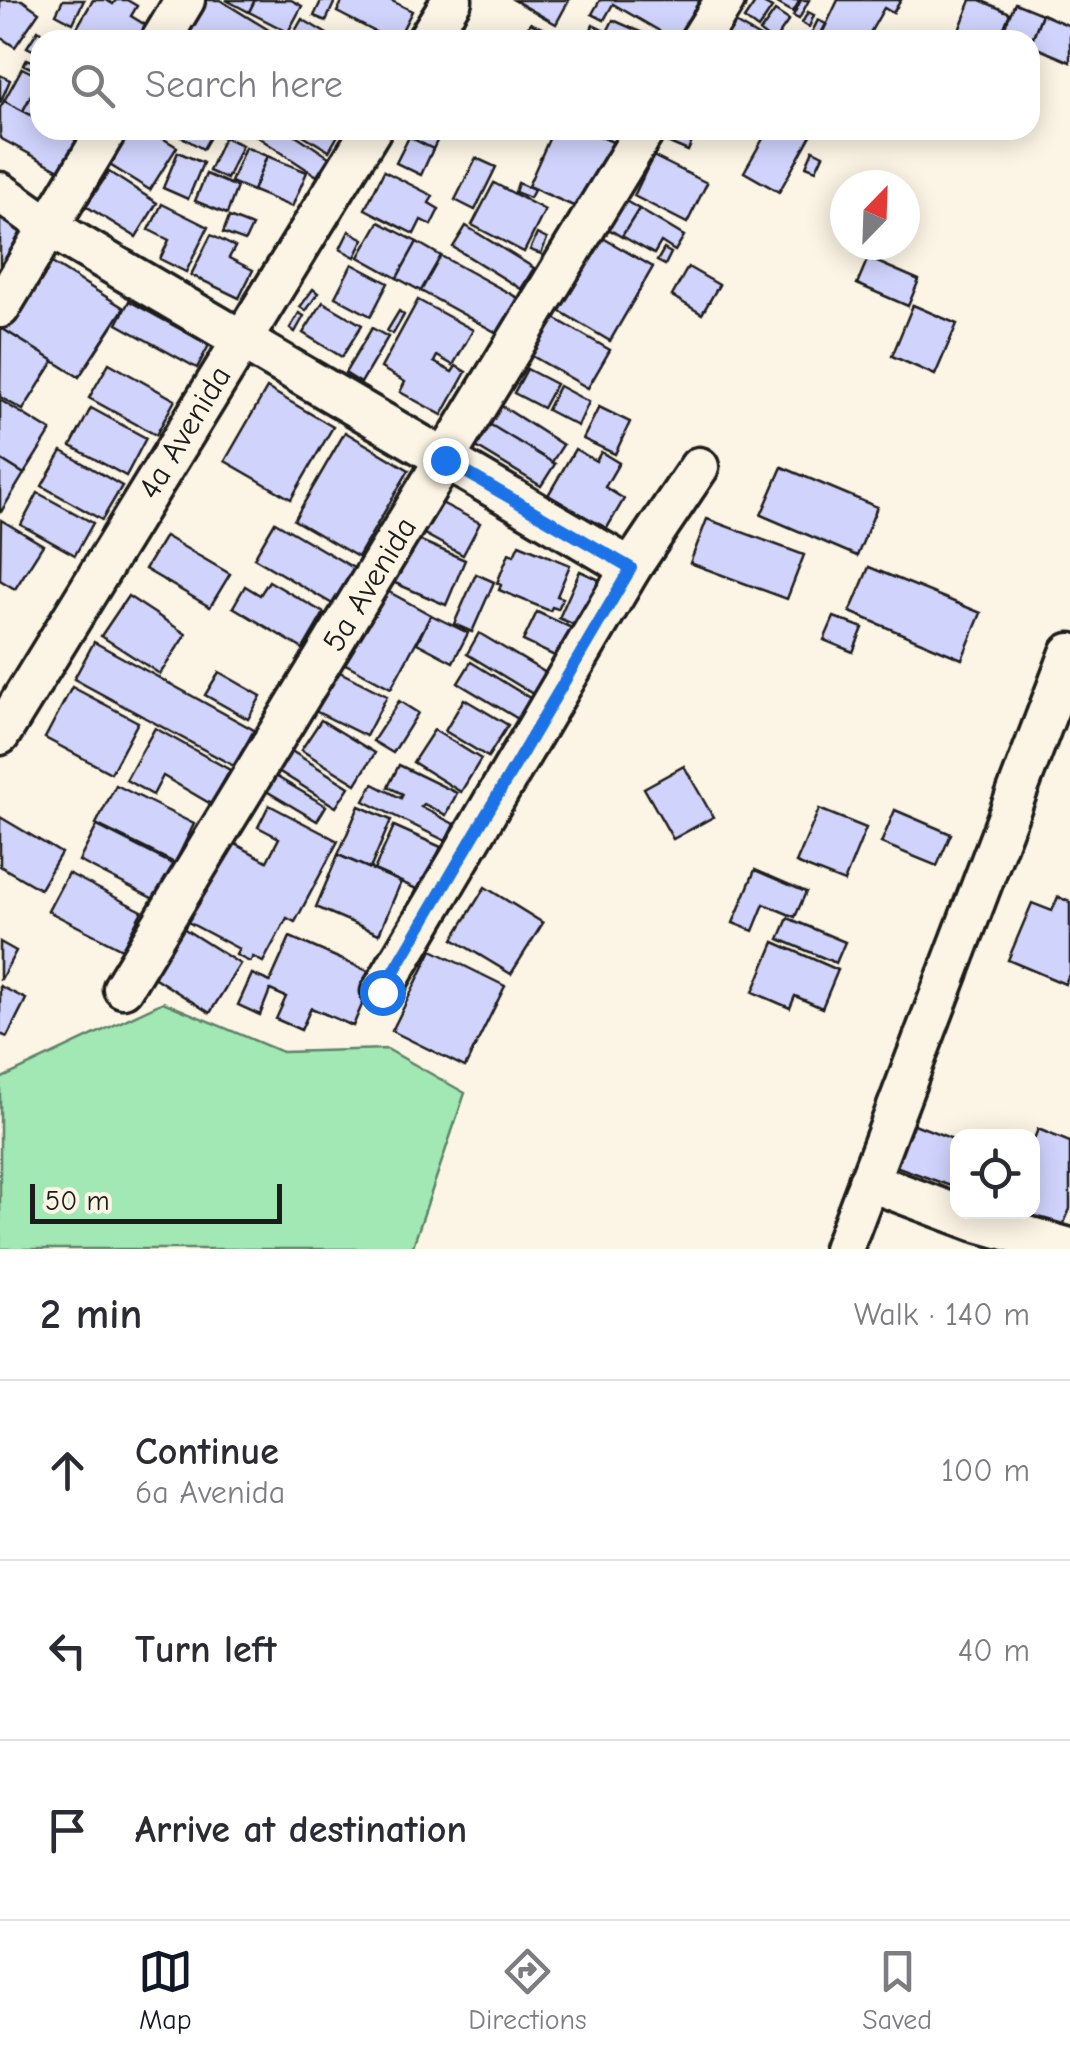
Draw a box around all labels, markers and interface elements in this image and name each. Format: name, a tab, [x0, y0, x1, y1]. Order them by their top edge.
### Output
search box	[30, 30, 1040, 140]
icon: search	[65, 58, 120, 113]
text: Search here	[145, 63, 343, 107]
north arrow	[830, 170, 920, 260]
street label: 4a Avenida	[130, 359, 239, 505]
route end	[423, 438, 469, 484]
street label: 5a Avenida	[315, 510, 424, 658]
route start	[360, 970, 406, 1016]
map controls	[950, 1129, 1040, 1219]
button: locate	[950, 1129, 1040, 1219]
scale bar	[30, 1179, 282, 1224]
text: 50 m	[45, 1185, 110, 1217]
text: 2 min	[40, 1290, 142, 1339]
text: Walk · 140 m	[854, 1296, 1030, 1333]
text: Continue	[135, 1430, 279, 1474]
icon: ahead	[40, 1443, 95, 1498]
text: 100 m	[941, 1452, 1030, 1489]
text: 6a Avenida	[135, 1474, 285, 1511]
icon: left	[40, 1623, 95, 1678]
text: Turn left	[135, 1628, 276, 1672]
text: 40 m	[958, 1632, 1030, 1669]
icon: arrive	[40, 1803, 95, 1858]
text: Arrive at destination	[135, 1808, 467, 1852]
tab: Map	[138, 1944, 193, 2036]
tab: Directions	[468, 1944, 587, 2036]
tab: Saved	[862, 1944, 932, 2036]

